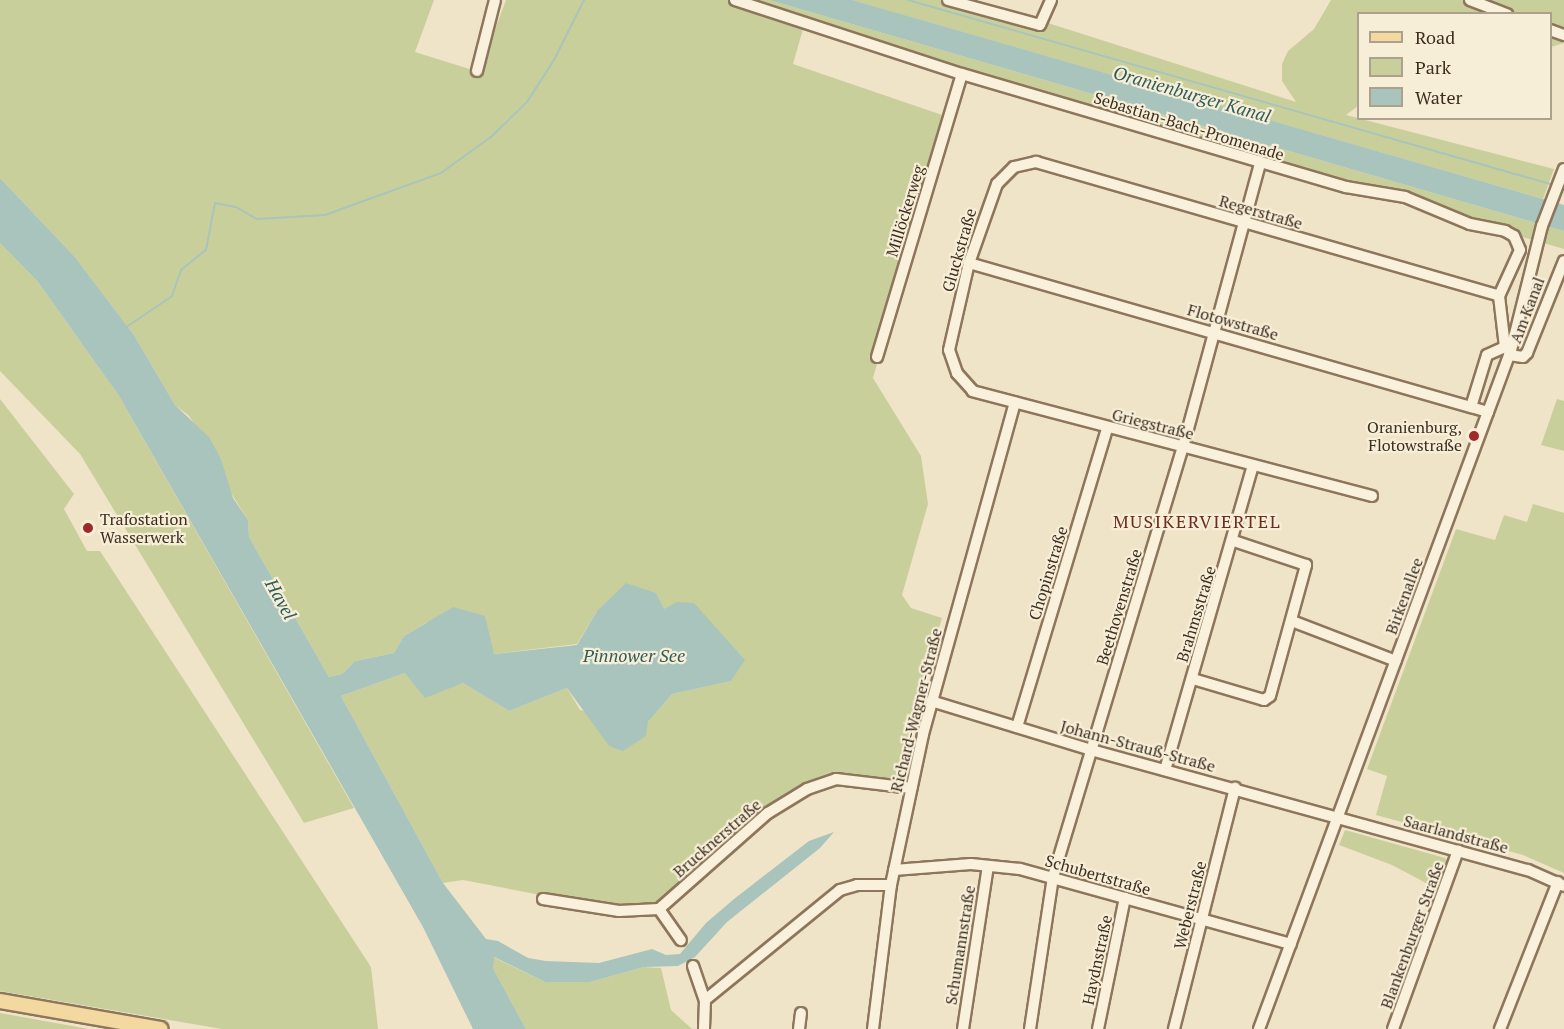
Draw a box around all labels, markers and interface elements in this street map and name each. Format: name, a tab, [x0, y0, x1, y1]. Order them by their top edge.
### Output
legend	[1357, 12, 1552, 120]
text: Road	[1415, 25, 1455, 49]
text: Park	[1415, 55, 1451, 79]
water label: Oranienburger Kanal	[1111, 61, 1273, 127]
text: Water	[1415, 85, 1462, 109]
street label: Sebastian-Bach-Promenade	[1092, 88, 1286, 164]
street label: Millöckerweg	[882, 163, 928, 259]
street label: Regerstraße	[1217, 191, 1305, 233]
street label: Gluckstraße	[938, 206, 980, 294]
street label: Am Kanal	[1506, 274, 1548, 346]
street label: Flotowstraße	[1185, 300, 1281, 344]
street label: Griegstraße	[1110, 405, 1196, 443]
place label: Oranienburg, Flotowstraße	[1367, 417, 1462, 455]
marker: Oranienburg, Flotowstraße	[1467, 429, 1481, 443]
place label: Trafostation Wasserwerk	[100, 509, 188, 547]
district label: MUSIKERVIERTEL	[1113, 510, 1281, 532]
marker: Trafostation Wasserwerk	[81, 521, 95, 535]
street label: Chopinstraße	[1025, 524, 1071, 622]
street label: Beethovenstraße	[1092, 547, 1146, 667]
street label: Birkenallee	[1381, 555, 1427, 637]
street label: Brahmsstraße	[1172, 564, 1220, 664]
water label: Havel	[261, 575, 301, 623]
street label: Richard-Wagner-Straße	[886, 626, 946, 794]
water label: Pinnower See	[583, 644, 685, 666]
street label: Johann-Strauß-Straße	[1058, 716, 1218, 776]
street label: Brucknerstraße	[669, 795, 765, 881]
street label: Saarlandstraße	[1402, 811, 1510, 857]
street label: Schubertstraße	[1043, 851, 1153, 899]
street label: Weberstraße	[1170, 859, 1210, 951]
street label: Blankenburger Straße	[1376, 859, 1448, 1011]
street label: Schumannstraße	[941, 884, 979, 1006]
street label: Haydnstraße	[1078, 913, 1116, 1007]

